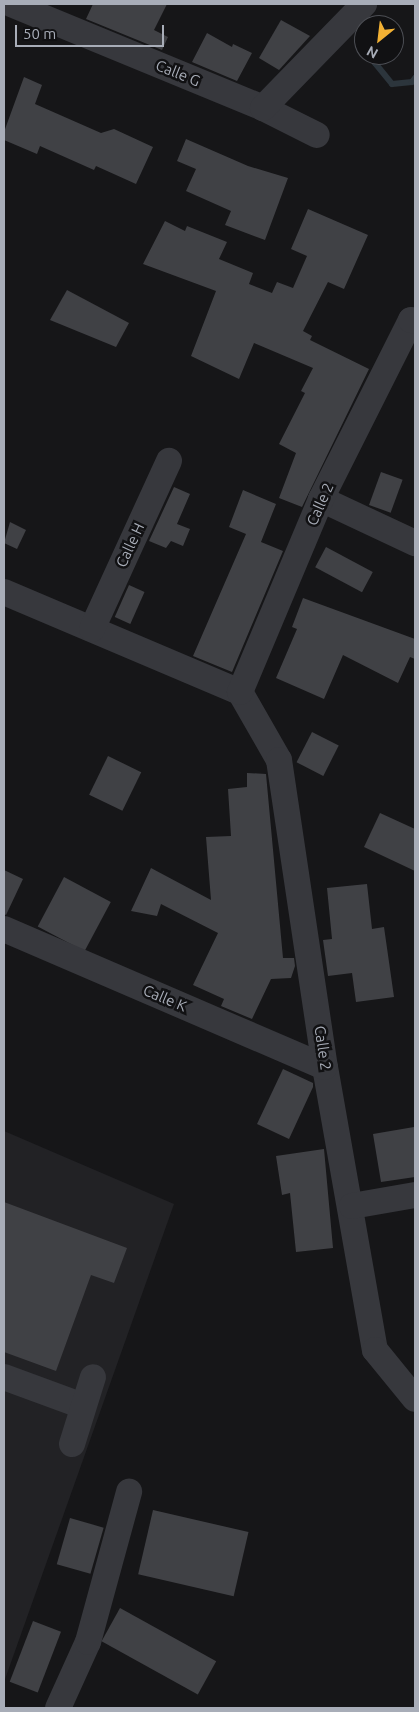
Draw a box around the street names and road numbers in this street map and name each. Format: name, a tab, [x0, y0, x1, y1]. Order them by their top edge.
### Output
street label: Calle G	[153, 56, 203, 90]
street label: Calle 2	[303, 480, 337, 528]
street label: Calle H	[112, 520, 148, 570]
street label: Calle K	[140, 981, 190, 1015]
street label: Calle 2	[311, 1024, 335, 1072]

